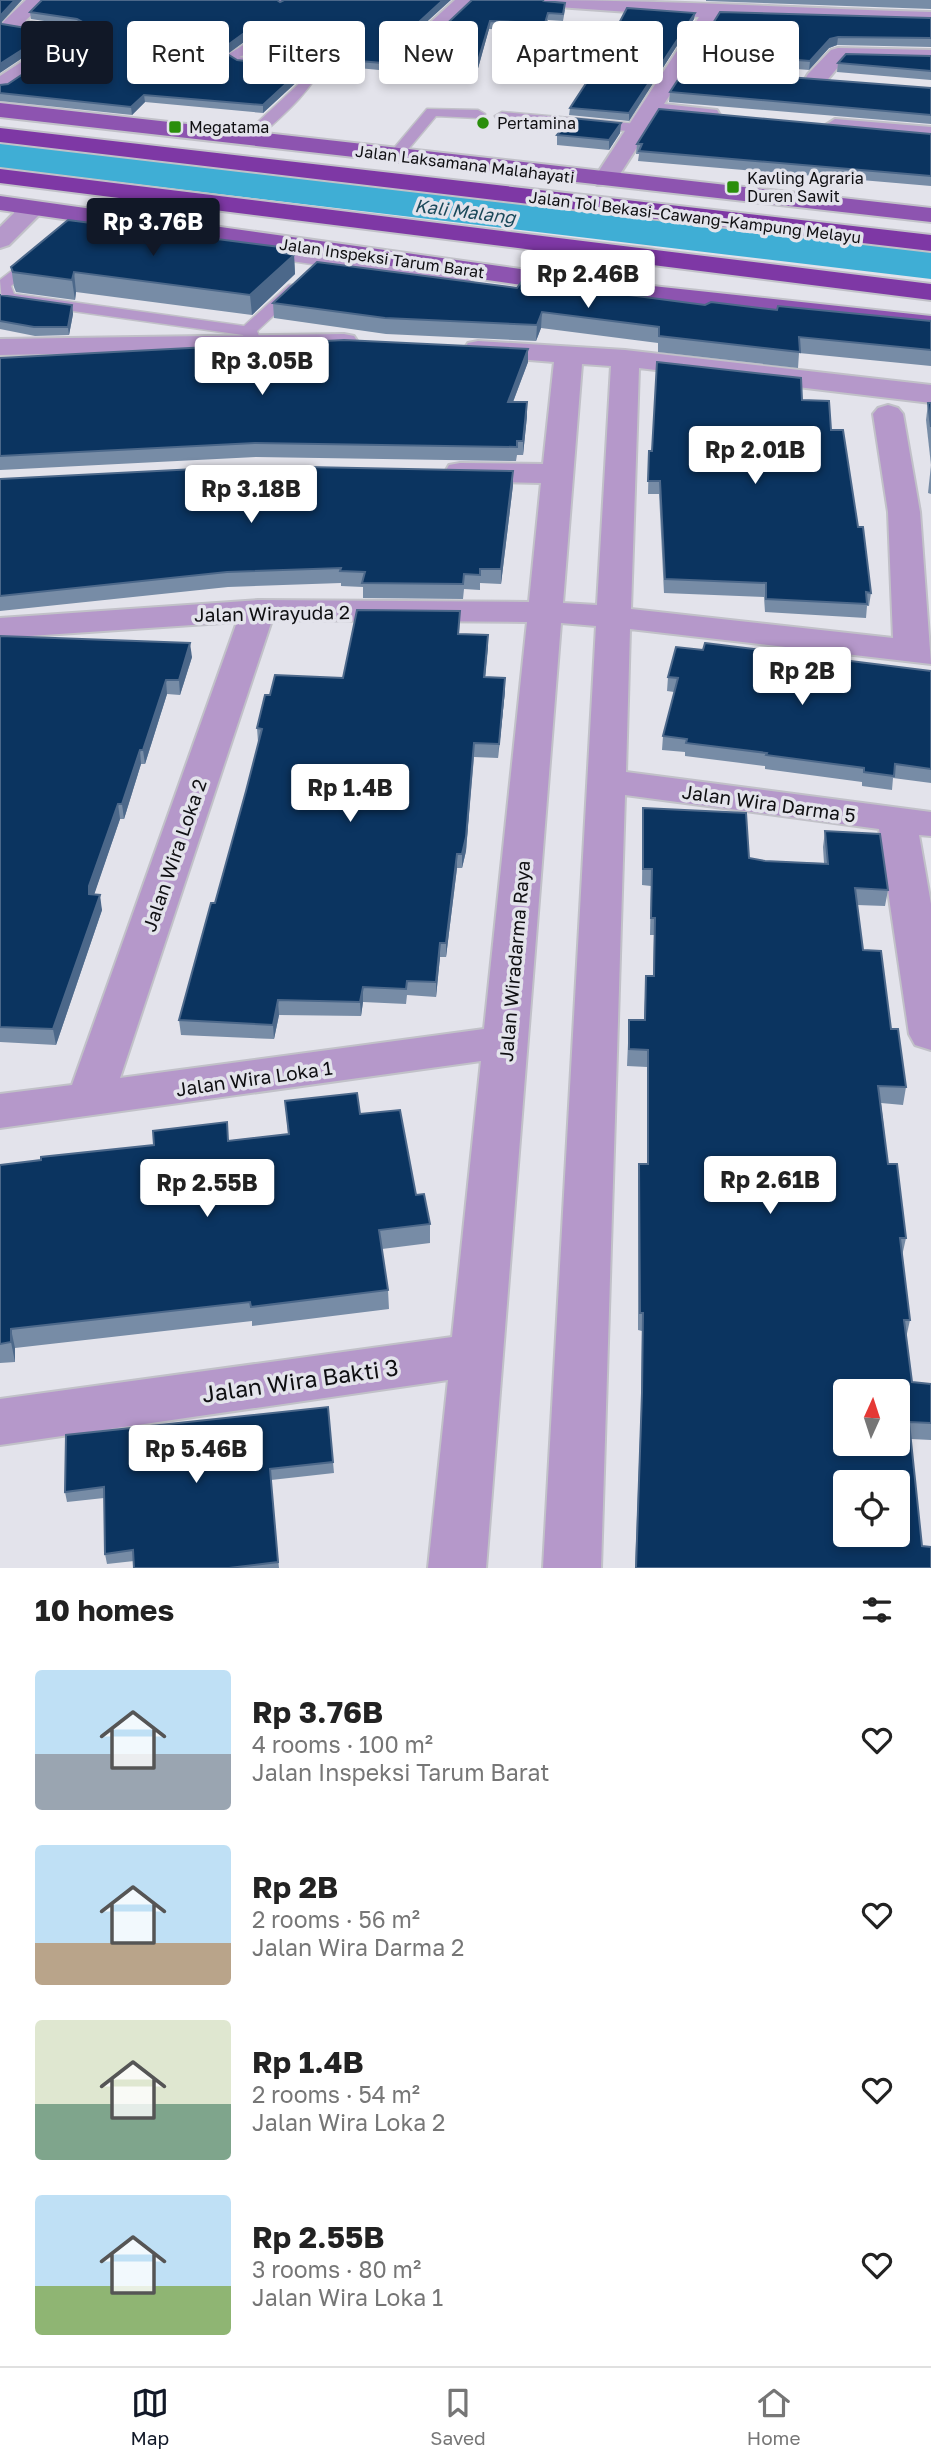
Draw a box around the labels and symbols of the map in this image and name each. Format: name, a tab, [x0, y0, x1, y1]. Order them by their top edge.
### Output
place label: Pertamina	[497, 113, 576, 133]
marker: Pertamina	[475, 115, 491, 131]
place label: Megatama	[189, 117, 269, 137]
marker: Megatama	[167, 119, 183, 135]
street label: Jalan Laksamana Malahayati	[354, 141, 576, 187]
place label: Kavling Agraria Duren Sawit	[747, 168, 864, 206]
marker: Kavling Agraria Duren Sawit	[725, 179, 741, 195]
street label: Jalan Tol Bekasi–Cawang–Kampung Melayu	[528, 187, 862, 247]
water label: Kali Malang	[413, 194, 518, 228]
pin: Rp 3.76B	[81, 198, 225, 258]
street label: Jalan Inspeksi Tarum Barat	[278, 234, 486, 282]
pin: Rp 2.46B	[516, 250, 660, 310]
pin: Rp 3.05B	[190, 338, 334, 397]
pin: Rp 2.01B	[683, 426, 827, 486]
pin: Rp 3.18B	[179, 466, 323, 525]
street label: Jalan Wirayuda 2	[194, 600, 350, 626]
pin: Rp 2B	[753, 648, 851, 707]
pin: Rp 1.4B	[285, 764, 415, 824]
street label: Jalan Wira Loka 2	[137, 776, 211, 934]
street label: Jalan Wira Darma 5	[681, 779, 857, 827]
street label: Jalan Wiradarma Raya	[494, 859, 534, 1063]
street label: Jalan Wira Loka 1	[174, 1056, 334, 1100]
pin: Rp 2.61B	[698, 1156, 842, 1216]
pin: Rp 2.55B	[135, 1160, 279, 1219]
street label: Jalan Wira Bakti 3	[200, 1352, 400, 1408]
north arrow	[833, 1379, 910, 1456]
pin: Rp 5.46B	[124, 1426, 268, 1485]

